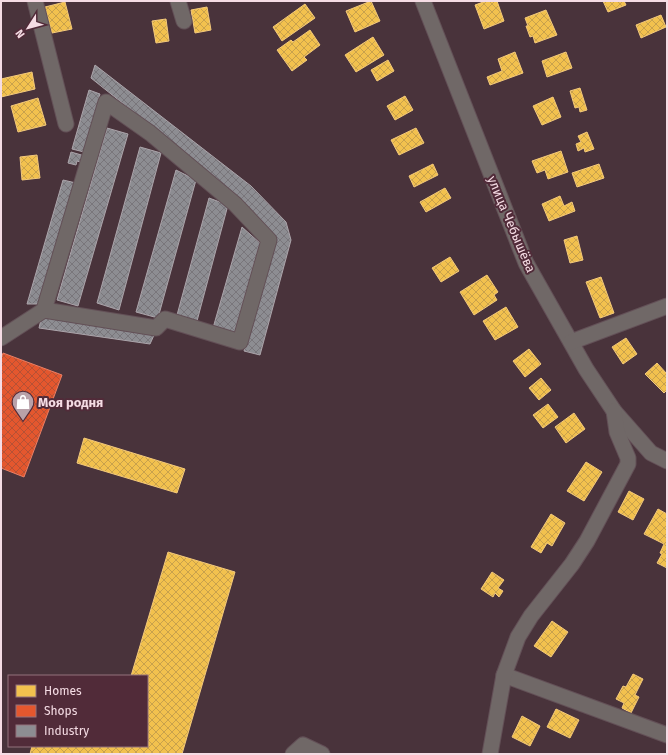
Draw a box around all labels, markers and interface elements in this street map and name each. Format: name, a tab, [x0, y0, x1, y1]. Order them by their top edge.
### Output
north arrow	[8, 8, 48, 48]
text: N	[13, 27, 28, 40]
street label: улица Чебышёва	[484, 174, 539, 275]
shop icon: Моя родня	[10, 389, 36, 422]
place label: Моя родня	[38, 395, 103, 410]
legend	[8, 675, 148, 747]
text: Homes	[44, 684, 82, 698]
text: Shops	[44, 704, 78, 718]
text: Industry	[44, 724, 89, 738]

